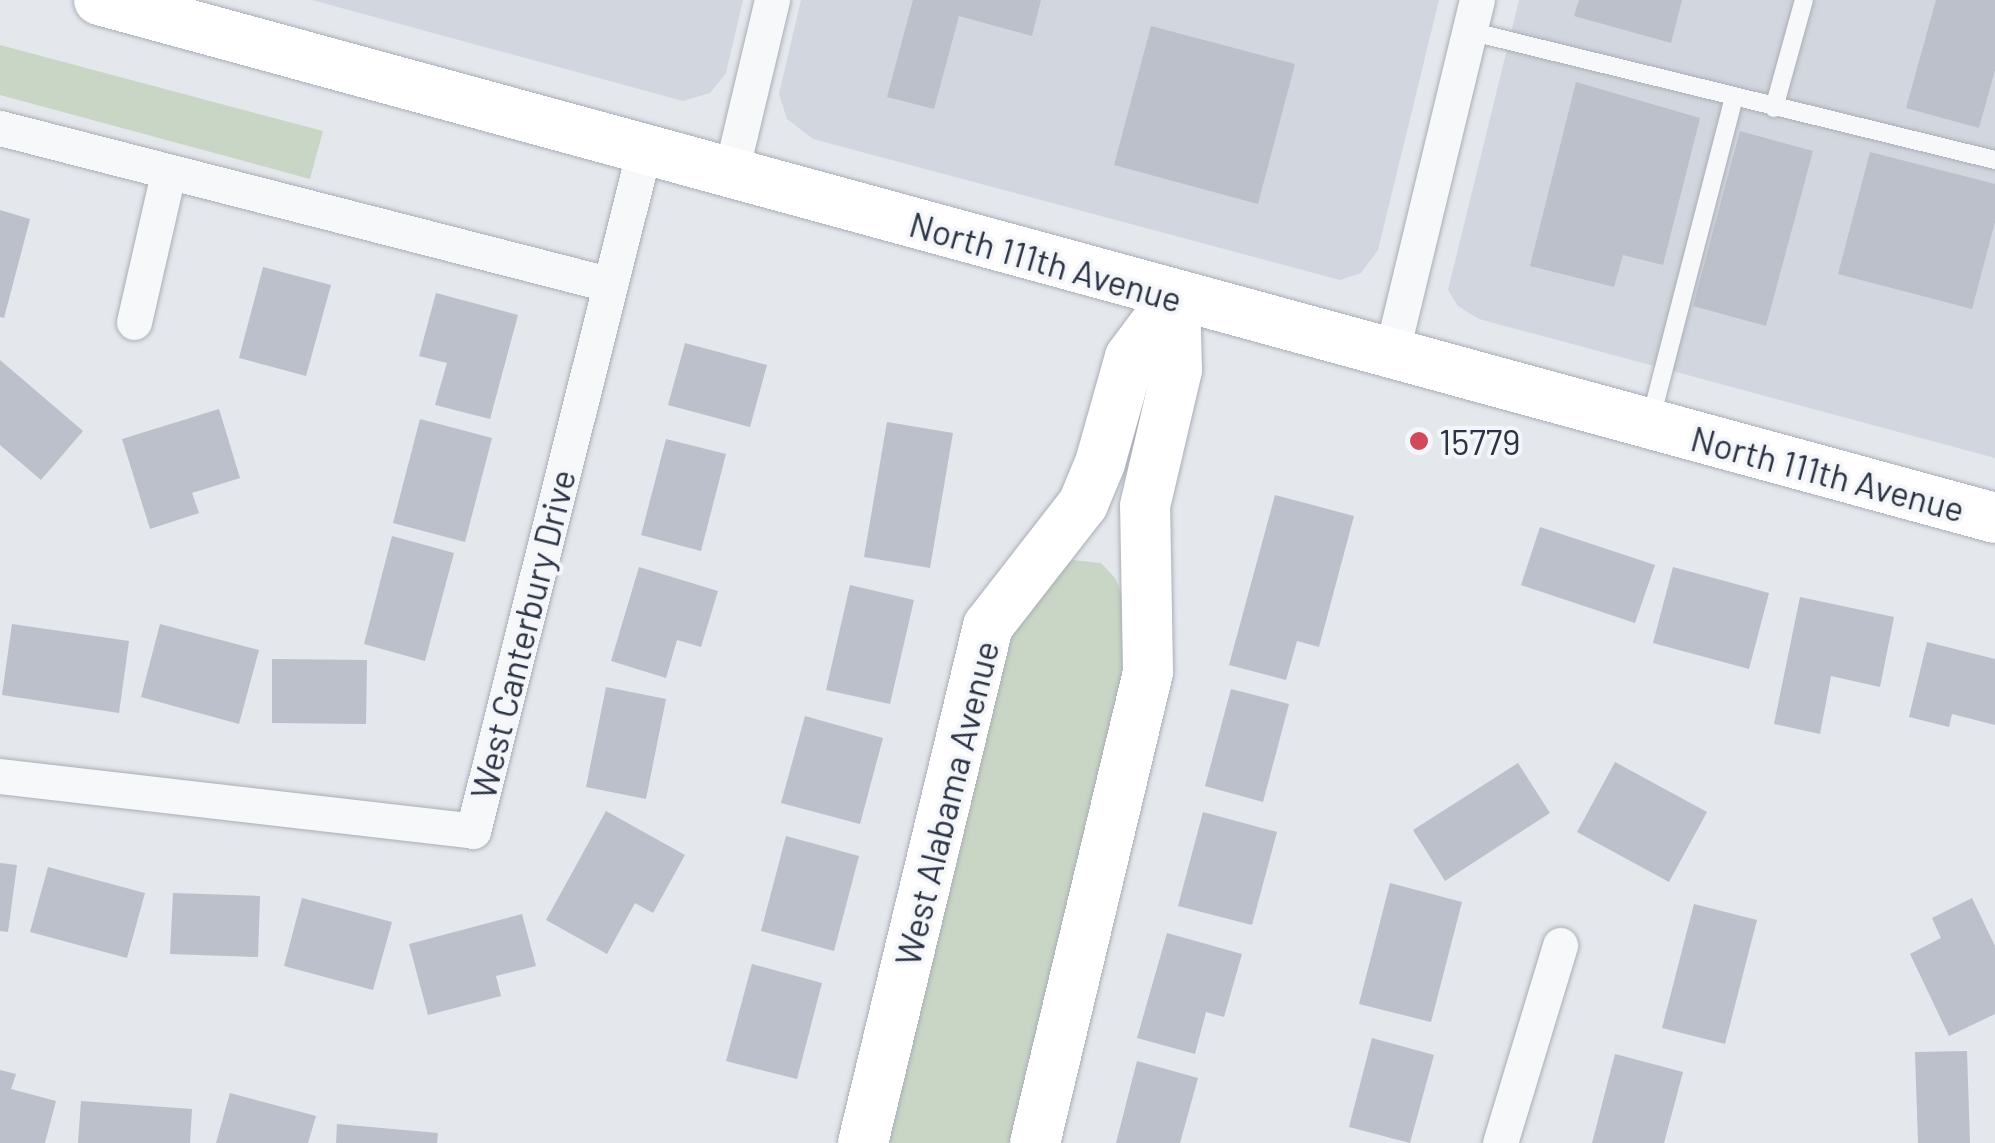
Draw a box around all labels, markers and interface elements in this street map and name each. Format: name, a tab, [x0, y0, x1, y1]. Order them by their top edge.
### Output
street label: North 111th Avenue	[905, 202, 1187, 320]
street label: North 111th Avenue	[1687, 416, 1969, 530]
place label: 15779	[1439, 420, 1521, 462]
marker: 15779	[1408, 430, 1430, 452]
street label: West Canterbury Drive	[461, 465, 583, 803]
street label: West Alabama Avenue	[885, 636, 1007, 970]

